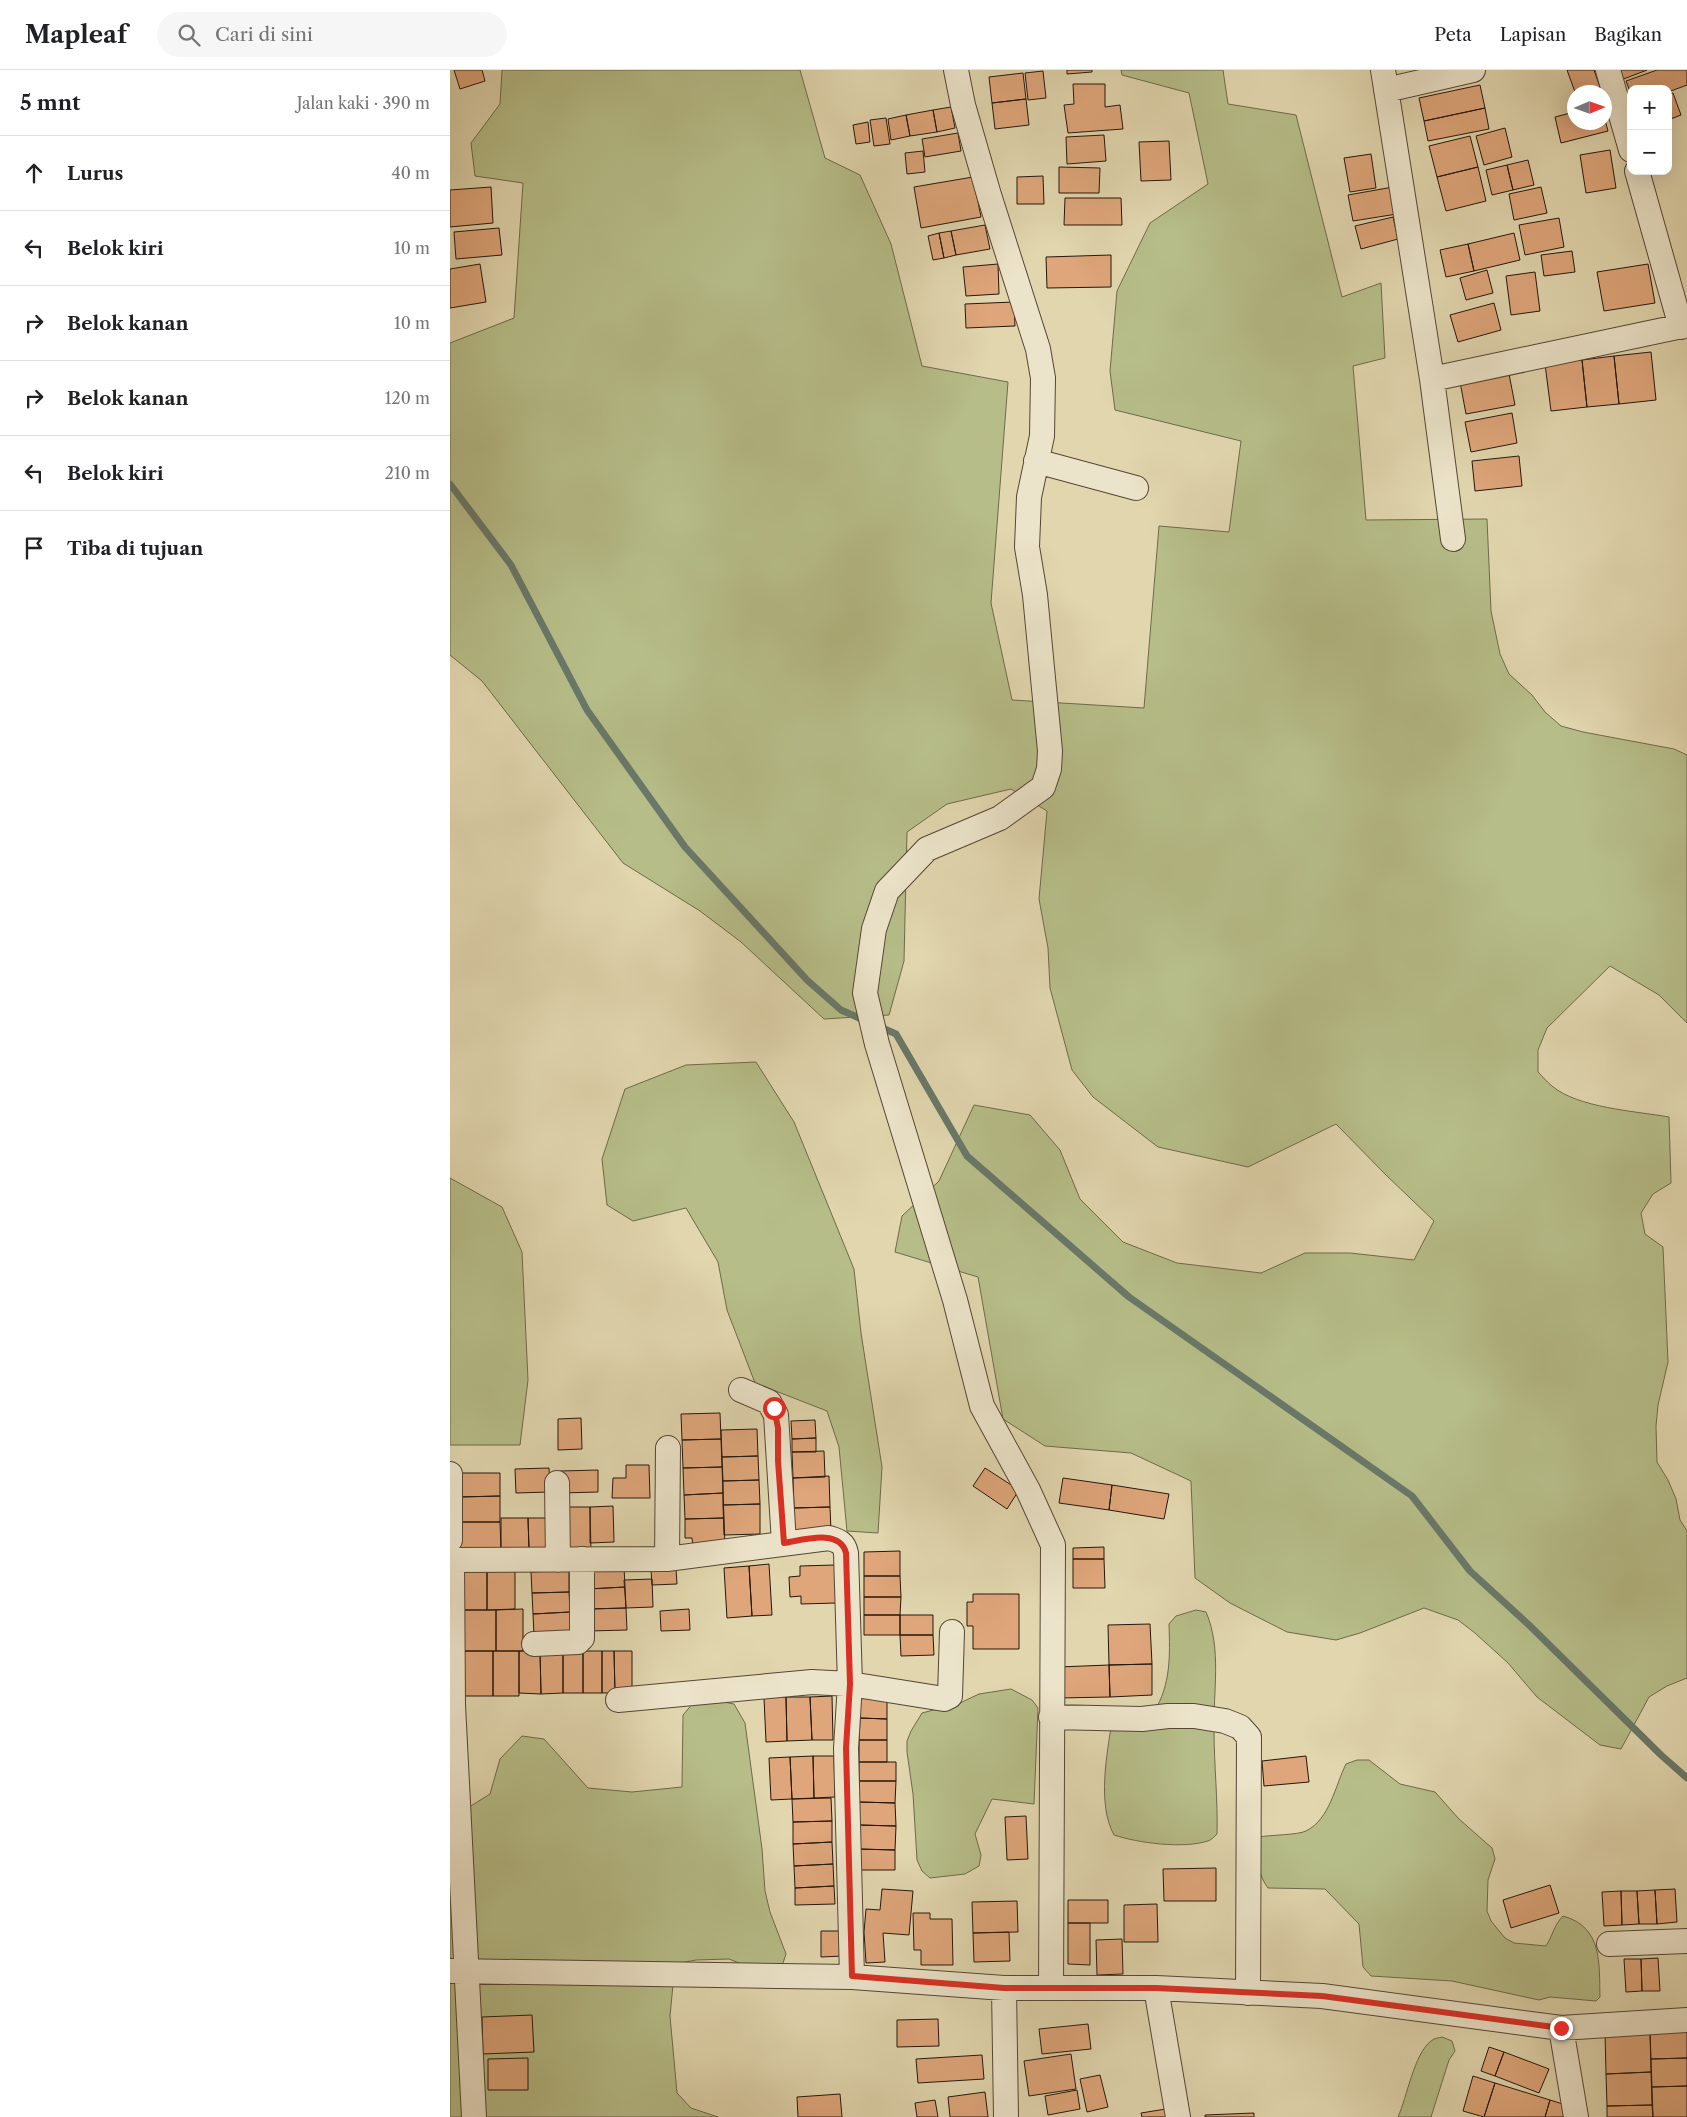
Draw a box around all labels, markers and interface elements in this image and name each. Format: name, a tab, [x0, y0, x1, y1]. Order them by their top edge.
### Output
search box	[157, 12, 507, 57]
text: Mapleaf	[25, 20, 127, 49]
icon: search	[175, 21, 203, 49]
text: Cari di sini	[215, 23, 313, 46]
text: Peta	[1434, 24, 1472, 46]
text: Lapisan	[1500, 24, 1566, 46]
text: Bagikan	[1594, 24, 1662, 46]
north arrow	[1567, 85, 1612, 130]
map controls	[1627, 85, 1672, 175]
button: +	[1627, 85, 1672, 130]
text: 5 mnt	[20, 90, 81, 115]
text: Jalan kaki · 390 m	[297, 93, 430, 113]
button: −	[1627, 130, 1672, 175]
icon: ahead	[20, 159, 48, 187]
text: Lurus	[67, 162, 123, 185]
text: 40 m	[391, 163, 430, 183]
icon: left	[20, 234, 48, 262]
text: Belok kiri	[67, 237, 164, 260]
text: 10 m	[394, 238, 430, 258]
icon: right	[20, 309, 48, 337]
text: Belok kanan	[67, 312, 189, 335]
text: 10 m	[394, 313, 430, 333]
icon: right	[20, 384, 48, 412]
text: Belok kanan	[67, 387, 189, 410]
text: 120 m	[385, 388, 430, 408]
icon: left	[20, 459, 48, 487]
text: Belok kiri	[67, 462, 164, 485]
text: 210 m	[385, 463, 430, 483]
icon: arrive	[20, 534, 48, 562]
text: Tiba di tujuan	[67, 537, 203, 560]
route start	[763, 1397, 786, 1420]
route end	[1550, 2017, 1573, 2040]

